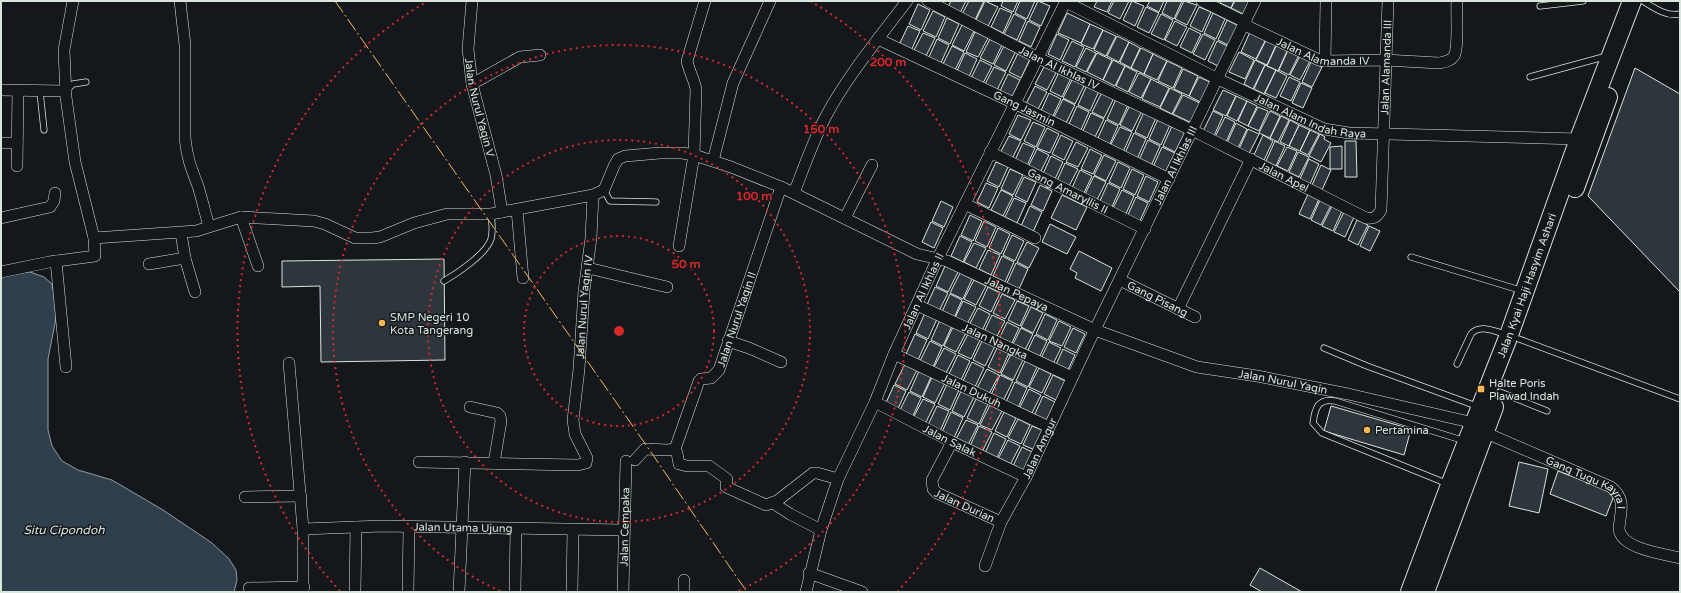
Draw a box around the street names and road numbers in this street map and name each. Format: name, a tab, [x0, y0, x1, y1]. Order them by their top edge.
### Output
street label: Jalan Alamanda III	[1378, 20, 1394, 115]
street label: Jalan Alamanda IV	[1274, 35, 1370, 69]
street label: Jalan Al Ikhlas IV	[1017, 43, 1101, 93]
street label: Jalan Nurul Yaqin V	[462, 58, 497, 159]
street label: Gang Jasmin	[991, 88, 1057, 129]
street label: Jalan Alam Indah Raya	[1252, 91, 1366, 140]
street label: Jalan Al Ikhlas III	[1151, 124, 1200, 207]
street label: Jalan Apel	[1257, 159, 1311, 195]
street label: Gang Amaryllis II	[1025, 166, 1110, 217]
street label: Jalan Kyai Haji Hasyim Ashari	[1495, 212, 1559, 360]
street label: Jalan Al Ikhlas II	[900, 251, 947, 331]
street label: Jalan Nurul Yaqin IV	[574, 254, 596, 359]
street label: Jalan Nurul Yaqin II	[715, 270, 759, 369]
street label: Jalan Pepaya	[983, 274, 1050, 314]
street label: Gang Pisang	[1125, 279, 1190, 320]
street label: Jalan Nangka	[960, 321, 1030, 362]
street label: Jalan Nurul Yaqin	[1237, 367, 1329, 397]
street label: Jalan Dukuh	[940, 372, 1003, 411]
street label: Jalan Amgur	[1020, 415, 1060, 481]
street label: Jalan Salak	[921, 422, 978, 459]
street label: Gang Tugu Kayra I	[1544, 453, 1627, 509]
street label: Jalan Cempaka	[618, 487, 632, 567]
street label: Jalan Durian	[932, 487, 997, 525]
street label: Jalan Utama Ujung	[413, 521, 513, 535]

